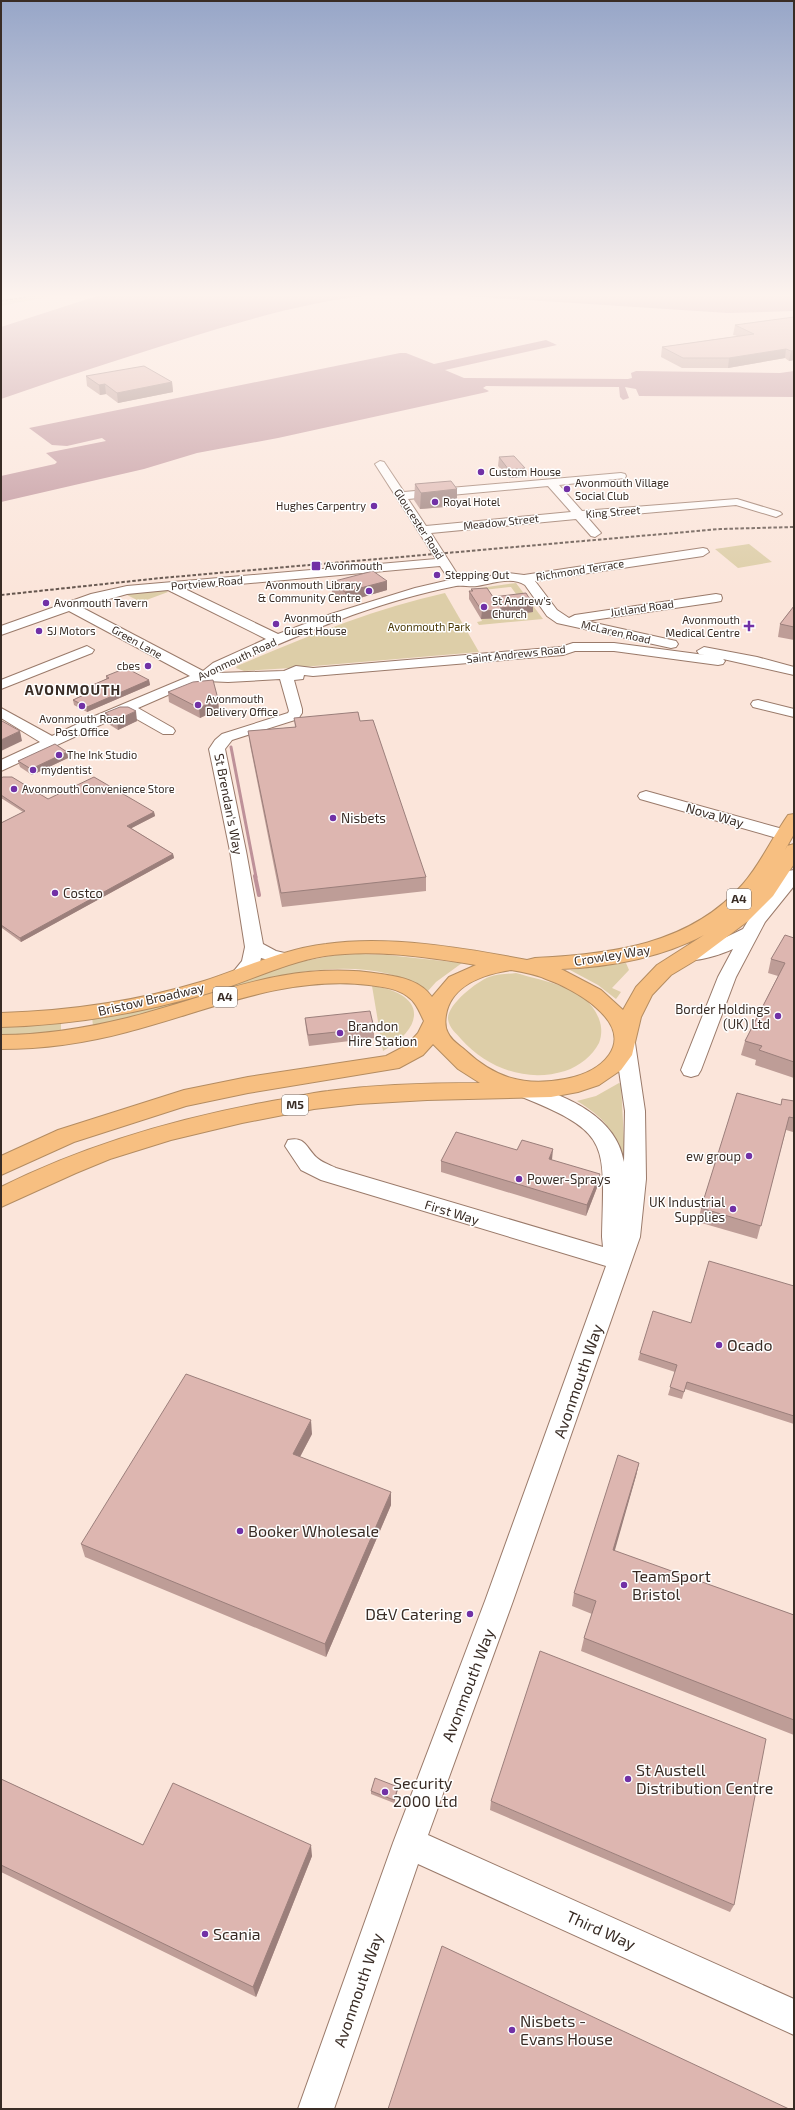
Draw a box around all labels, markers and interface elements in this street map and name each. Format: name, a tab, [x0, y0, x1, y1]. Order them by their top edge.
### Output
place label: Custom House	[489, 465, 561, 478]
marker: Custom House	[476, 467, 486, 477]
place label: Avonmouth Village Social Club	[575, 476, 669, 502]
marker: Avonmouth Village Social Club	[562, 484, 572, 494]
street label: Gloucester Road	[392, 486, 447, 561]
place label: Royal Hotel	[443, 495, 501, 508]
marker: Royal Hotel	[430, 497, 440, 507]
place label: Hughes Carpentry	[276, 499, 366, 512]
marker: Hughes Carpentry	[369, 501, 379, 511]
street label: King Street	[585, 503, 641, 520]
street label: Meadow Street	[462, 511, 539, 532]
street label: Richmond Terrace	[535, 556, 625, 583]
place label: Avonmouth	[325, 559, 383, 572]
marker: Avonmouth	[310, 560, 322, 572]
place label: Stepping Out	[445, 568, 509, 581]
marker: Stepping Out	[432, 570, 442, 580]
street label: Portview Road	[170, 573, 244, 592]
place label: Avonmouth Library & Community Centre	[258, 578, 361, 604]
marker: Avonmouth Library & Community Centre	[364, 586, 374, 596]
place label: St Andrew's Church	[492, 594, 552, 620]
place label: Avonmouth Tavern	[54, 596, 148, 609]
street label: Jutland Road	[609, 597, 675, 618]
marker: Avonmouth Tavern	[41, 598, 51, 608]
marker: St Andrew's Church	[479, 602, 489, 612]
place label: Avonmouth Guest House	[284, 611, 347, 637]
place label: Avonmouth Medical Centre	[666, 613, 740, 639]
street label: McLaren Road	[580, 617, 652, 646]
marker: Avonmouth Guest House	[271, 619, 281, 629]
park label: Avonmouth Park	[388, 620, 471, 633]
marker: Avonmouth Medical Centre	[743, 620, 755, 632]
street label: Green Lane	[110, 622, 165, 661]
place label: SJ Motors	[47, 624, 96, 637]
marker: SJ Motors	[34, 626, 44, 636]
street label: Avonmouth Road	[195, 635, 278, 683]
street label: Saint Andrews Road	[466, 642, 566, 665]
place label: cbes	[117, 659, 140, 672]
marker: cbes	[143, 661, 153, 671]
district label: AVONMOUTH	[25, 681, 121, 698]
place label: Avonmouth Delivery Office	[206, 692, 278, 718]
marker: Avonmouth Delivery Office	[193, 700, 203, 710]
marker: Avonmouth Road Post Office	[77, 701, 87, 711]
place label: Avonmouth Road Post Office	[39, 712, 125, 738]
place label: The Ink Studio	[67, 748, 137, 761]
marker: The Ink Studio	[54, 750, 64, 760]
street label: St Brendan's Way	[211, 752, 247, 856]
place label: mydentist	[41, 763, 92, 776]
marker: mydentist	[28, 765, 38, 775]
place label: Avonmouth Convenience Store	[22, 782, 175, 795]
marker: Avonmouth Convenience Store	[9, 784, 19, 794]
street label: Nova Way	[684, 799, 746, 831]
place label: Nisbets	[341, 810, 386, 826]
marker: Nisbets	[328, 813, 338, 823]
place label: Costco	[63, 885, 103, 901]
marker: Costco	[50, 888, 60, 898]
road number: A4	[727, 889, 751, 909]
street label: Crowley Way	[573, 941, 651, 969]
street label: Bristow Broadway	[96, 979, 206, 1019]
road number: A4	[213, 987, 237, 1007]
place label: Border Holdings (UK) Ltd	[675, 1001, 770, 1032]
marker: Border Holdings (UK) Ltd	[773, 1011, 783, 1021]
place label: Brandon Hire Station	[348, 1018, 417, 1049]
marker: Brandon Hire Station	[335, 1028, 345, 1038]
road number: M5	[282, 1095, 308, 1115]
place label: ew group	[686, 1148, 741, 1164]
marker: ew group	[744, 1151, 754, 1161]
place label: Power-Sprays	[527, 1171, 611, 1187]
marker: Power-Sprays	[514, 1174, 524, 1184]
place label: UK Industrial Supplies	[649, 1194, 725, 1225]
street label: First Way	[423, 1196, 481, 1228]
marker: UK Industrial Supplies	[728, 1204, 738, 1214]
street label: Avonmouth Way	[549, 1321, 606, 1440]
place label: Ocado	[727, 1335, 773, 1354]
marker: Ocado	[714, 1340, 724, 1350]
place label: Booker Wholesale	[248, 1521, 379, 1540]
marker: Booker Wholesale	[235, 1526, 245, 1536]
place label: TeamSport Bristol	[632, 1566, 711, 1603]
marker: TeamSport Bristol	[619, 1580, 629, 1590]
place label: D&V Catering	[365, 1604, 462, 1623]
marker: D&V Catering	[465, 1609, 475, 1619]
street label: Avonmouth Way	[437, 1625, 498, 1744]
place label: St Austell Distribution Centre	[636, 1760, 773, 1797]
place label: Security 2000 Ltd	[393, 1773, 458, 1810]
marker: St Austell Distribution Centre	[623, 1774, 633, 1784]
marker: Security 2000 Ltd	[380, 1787, 390, 1797]
street label: Third Way	[564, 1906, 639, 1953]
place label: Scania	[213, 1924, 261, 1943]
marker: Scania	[200, 1929, 210, 1939]
street label: Avonmouth Way	[329, 1930, 386, 2049]
place label: Nisbets - Evans House	[520, 2011, 613, 2048]
marker: Nisbets - Evans House	[507, 2025, 517, 2035]

